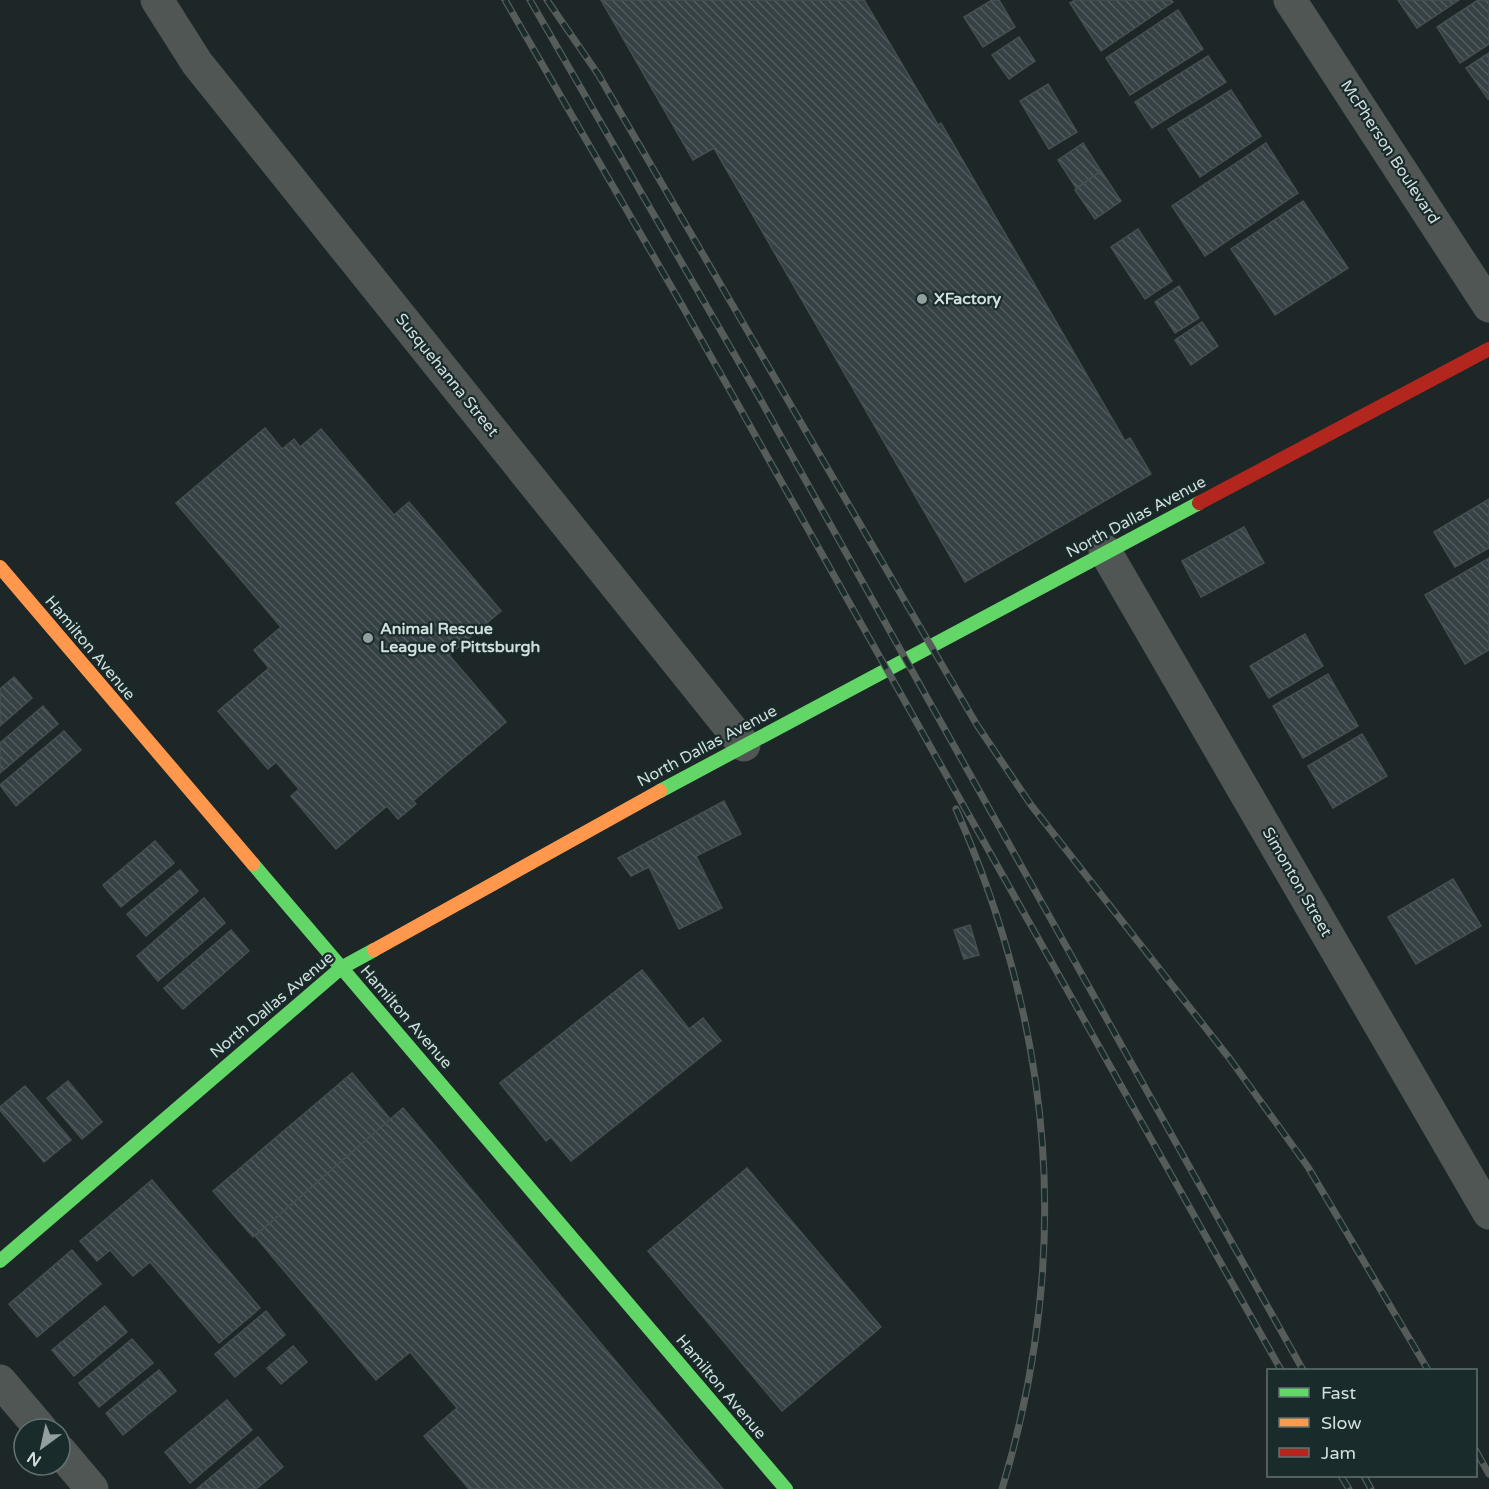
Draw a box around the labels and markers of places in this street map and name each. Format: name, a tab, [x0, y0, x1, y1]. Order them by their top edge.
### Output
place label: XFactory	[934, 289, 1002, 309]
marker: XFactory	[915, 292, 929, 306]
place label: Animal Rescue League of Pittsburgh	[380, 619, 540, 657]
marker: Animal Rescue League of Pittsburgh	[361, 631, 375, 645]

